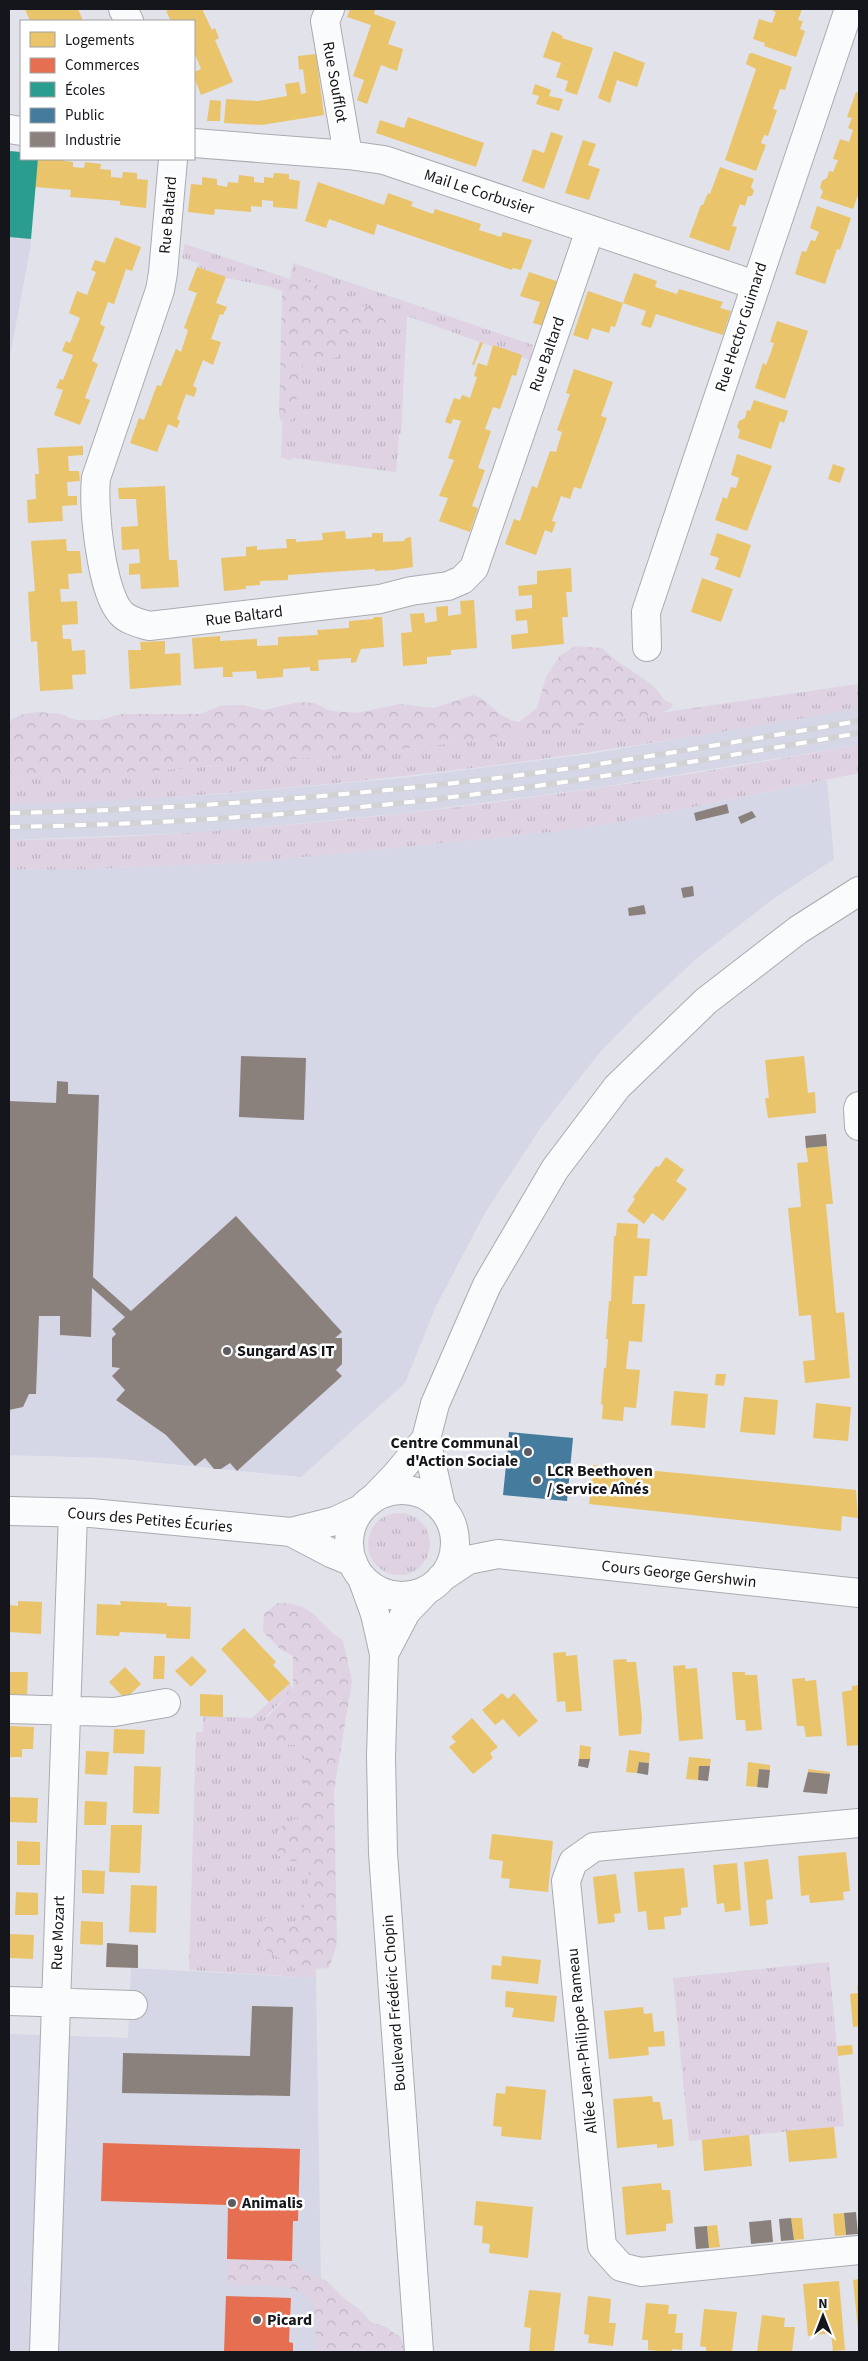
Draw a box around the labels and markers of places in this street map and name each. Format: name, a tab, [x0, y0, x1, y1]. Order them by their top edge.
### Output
place label: Sungard AS IT	[237, 1340, 334, 1362]
marker: Sungard AS IT	[221, 1345, 233, 1357]
place label: Centre Communal d'Action Sociale	[391, 1432, 518, 1472]
marker: Centre Communal d'Action Sociale	[522, 1446, 534, 1458]
place label: LCR Beethoven / Service Aînés	[547, 1460, 653, 1500]
marker: LCR Beethoven / Service Aînés	[531, 1474, 543, 1486]
place label: Animalis	[241, 2192, 303, 2214]
marker: Animalis	[226, 2197, 238, 2209]
place label: Picard	[267, 2309, 312, 2331]
marker: Picard	[251, 2314, 263, 2326]

